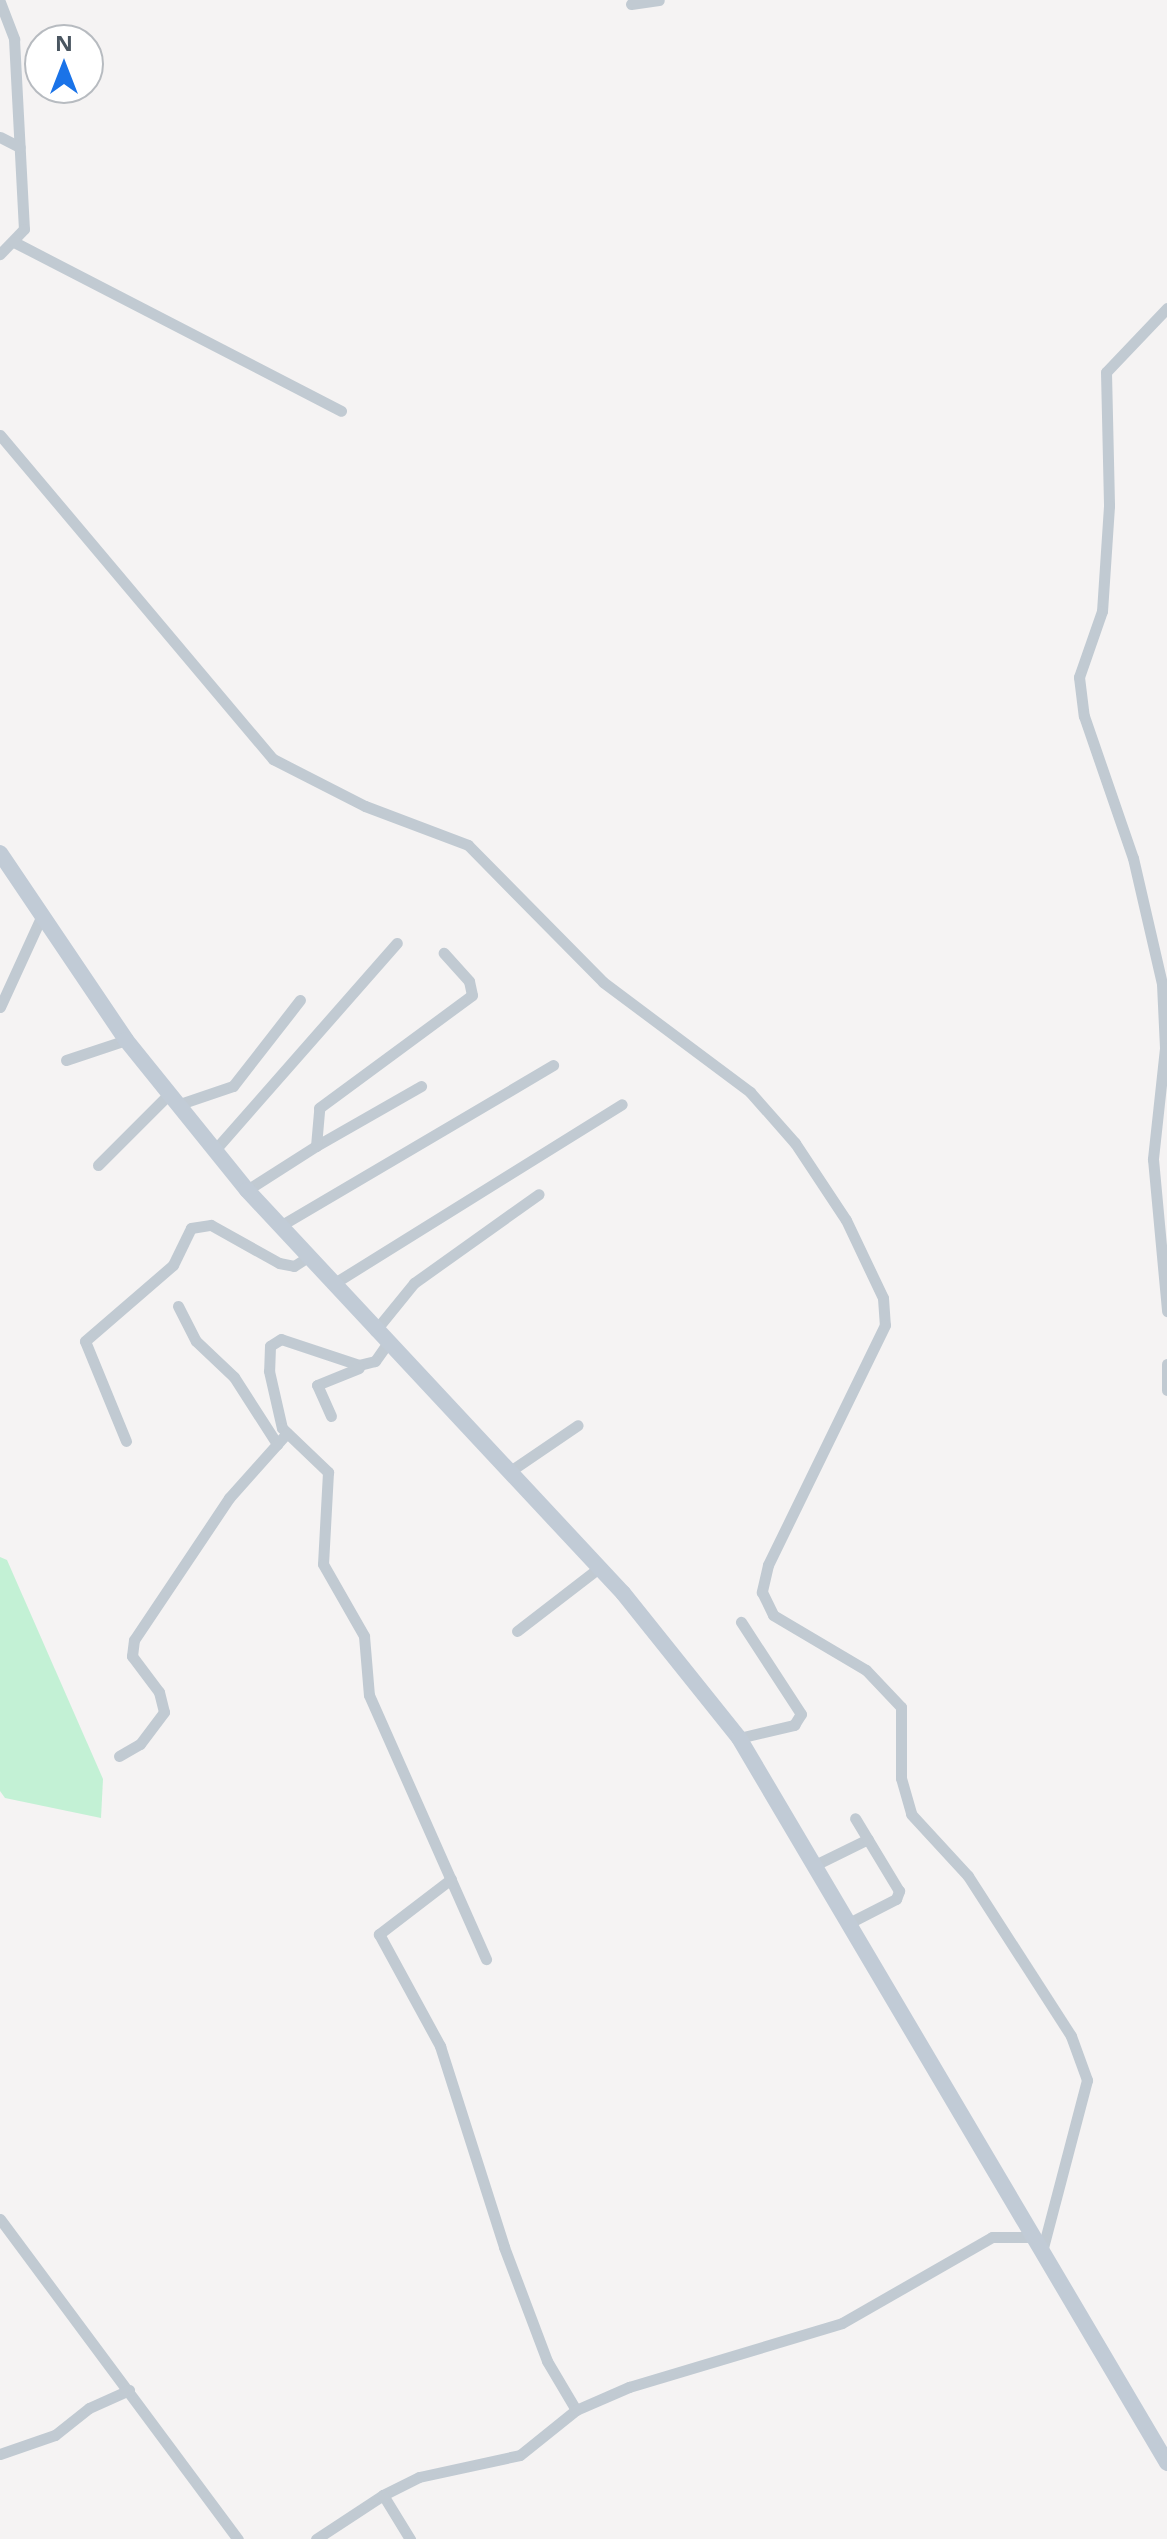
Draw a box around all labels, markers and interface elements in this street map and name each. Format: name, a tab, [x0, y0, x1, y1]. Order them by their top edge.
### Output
north arrow	[24, 24, 104, 104]
text: N	[55, 27, 73, 57]

